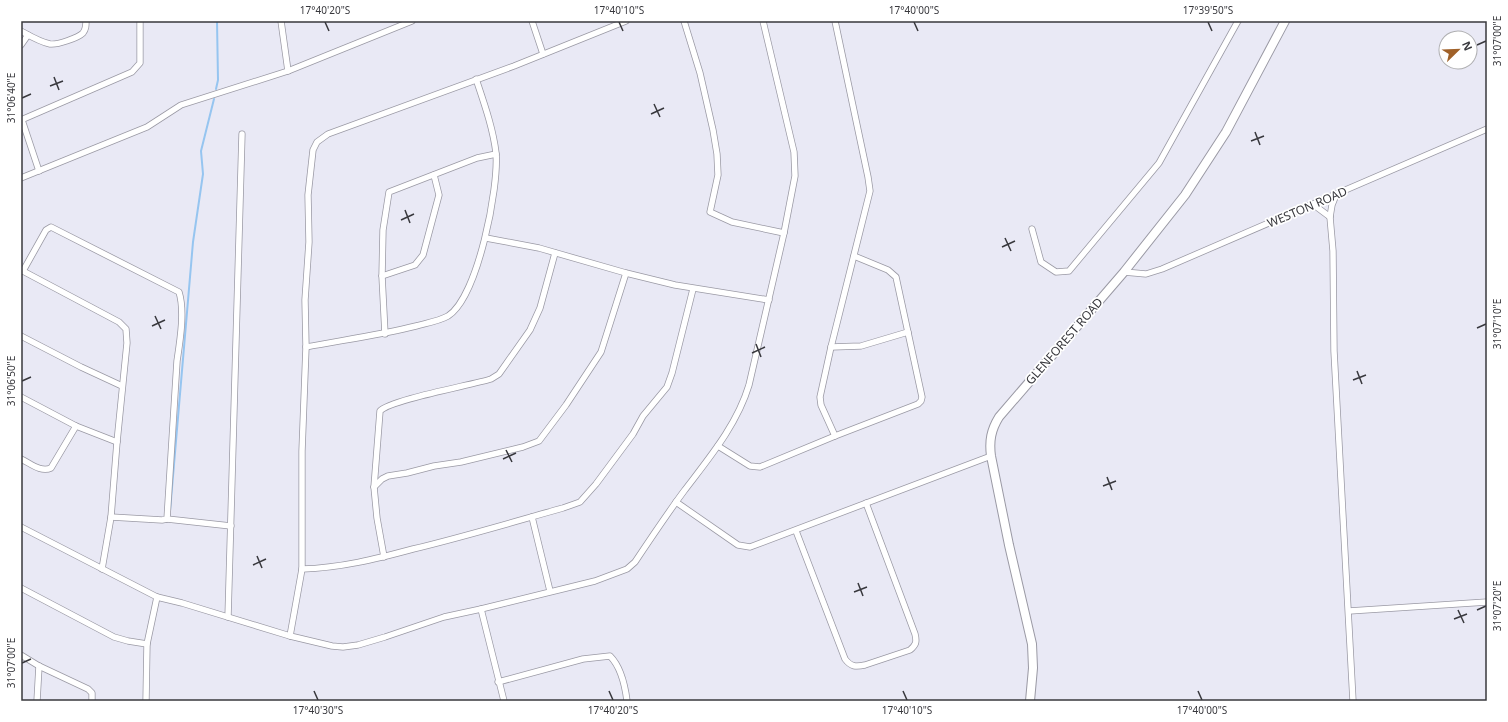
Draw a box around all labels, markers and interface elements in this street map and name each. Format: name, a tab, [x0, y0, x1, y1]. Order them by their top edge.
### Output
text: 17°40'20"S	[300, 3, 351, 17]
text: 17°40'10"S	[594, 3, 645, 17]
text: 17°40'00"S	[889, 3, 940, 17]
text: 17°39'50"S	[1183, 3, 1234, 17]
text: 31°07'00"E	[1490, 16, 1504, 66]
north arrow	[1438, 30, 1478, 70]
text: N	[1459, 39, 1476, 53]
text: 31°06'40"E	[4, 73, 18, 123]
street label: WESTON ROAD	[1264, 182, 1350, 232]
street label: GLENFOREST ROAD	[1022, 294, 1107, 388]
text: 31°07'10"E	[1490, 299, 1504, 349]
text: 31°06'50"E	[4, 356, 18, 406]
text: 31°07'20"E	[1490, 581, 1504, 631]
text: 31°07'00"E	[4, 638, 18, 688]
text: 17°40'30"S	[293, 703, 344, 717]
text: 17°40'20"S	[588, 703, 639, 717]
text: 17°40'10"S	[882, 703, 933, 717]
text: 17°40'00"S	[1177, 703, 1228, 717]

